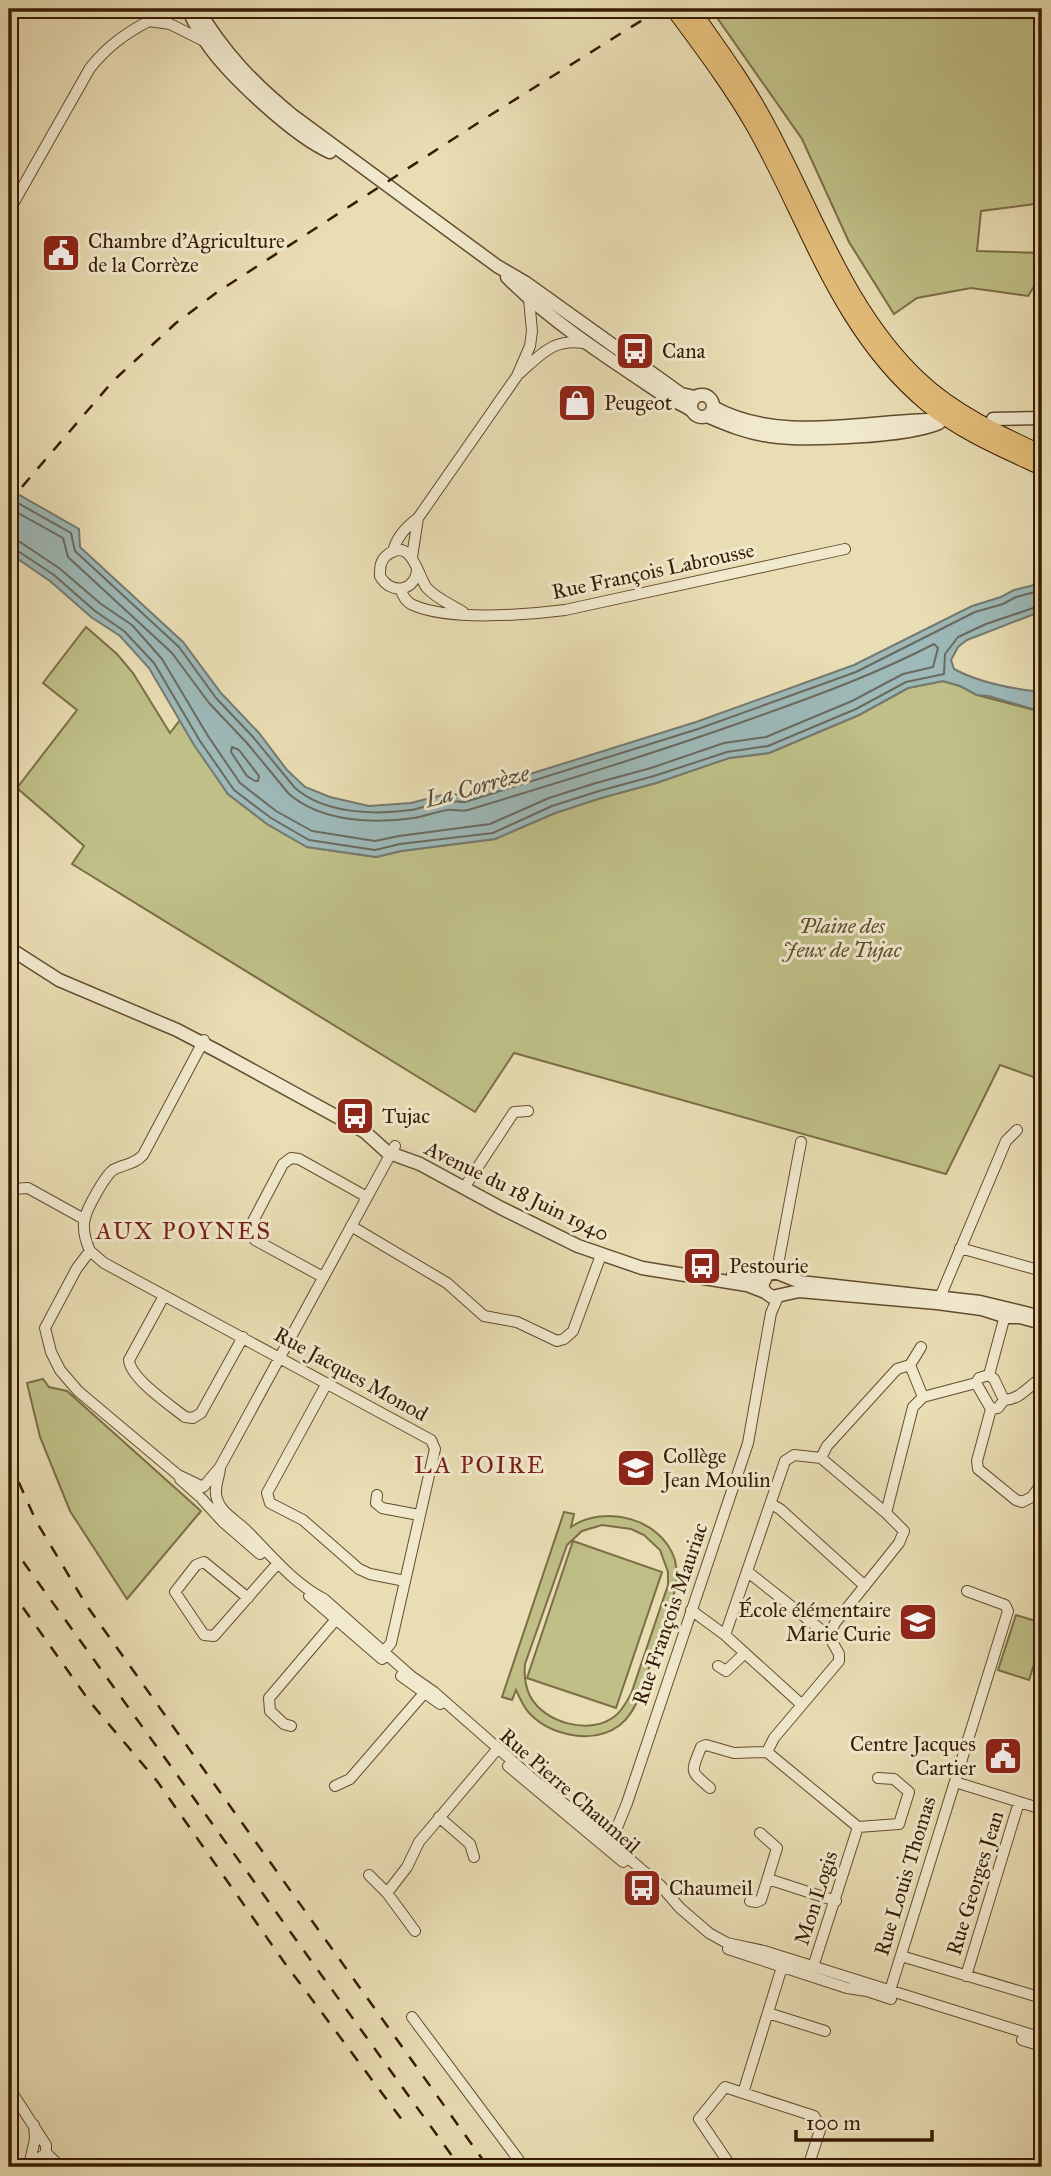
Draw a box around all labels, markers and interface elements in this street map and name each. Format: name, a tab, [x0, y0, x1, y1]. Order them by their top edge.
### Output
place label: Chambre d'Agriculture de la Corrèze	[88, 228, 285, 278]
public building icon: Chambre d'Agriculture de la Corrèze	[40, 232, 82, 274]
bus stop icon: Cana	[614, 330, 656, 372]
place label: Cana	[662, 338, 706, 364]
shop icon: Peugeot	[556, 382, 598, 424]
place label: Peugeot	[604, 390, 673, 416]
street label: Rue François Labrousse	[549, 537, 757, 605]
water label: La Corrèze	[421, 759, 533, 814]
park label: Plaine des Jeux de Tujac	[782, 913, 902, 963]
bus stop icon: Tujac	[334, 1095, 376, 1137]
place label: Tujac	[382, 1103, 430, 1129]
street label: Avenue du 18 Juin 1940	[420, 1135, 613, 1247]
district label: AUX POYNES	[95, 1216, 272, 1246]
bus stop icon: Pestourie	[681, 1245, 723, 1287]
place label: Pestourie	[729, 1253, 809, 1279]
street label: Rue Jacques Monod	[270, 1321, 433, 1427]
place label: Collège Jean Moulin	[661, 1443, 771, 1493]
school or university icon: Collège Jean Moulin	[615, 1447, 657, 1489]
district label: LA POIRE	[414, 1450, 546, 1480]
street label: Rue François Mauriac	[627, 1519, 713, 1709]
place label: École élémentaire Marie Curie	[738, 1596, 891, 1647]
school or university icon: École élémentaire Marie Curie	[897, 1601, 939, 1643]
street label: Rue Pierre Chaumeil	[494, 1723, 646, 1859]
place label: Centre Jacques Cartier	[850, 1731, 976, 1781]
public building icon: Centre Jacques Cartier	[982, 1735, 1024, 1777]
street label: Rue Louis Thomas	[868, 1793, 942, 1959]
street label: Rue Georges Jean	[941, 1808, 1009, 1958]
street label: Mon Logis	[789, 1848, 843, 1948]
bus stop icon: Chaumeil	[621, 1867, 663, 1909]
place label: Chaumeil	[669, 1875, 753, 1901]
scale bar	[796, 2099, 932, 2143]
text: 100 m	[806, 2110, 861, 2136]

